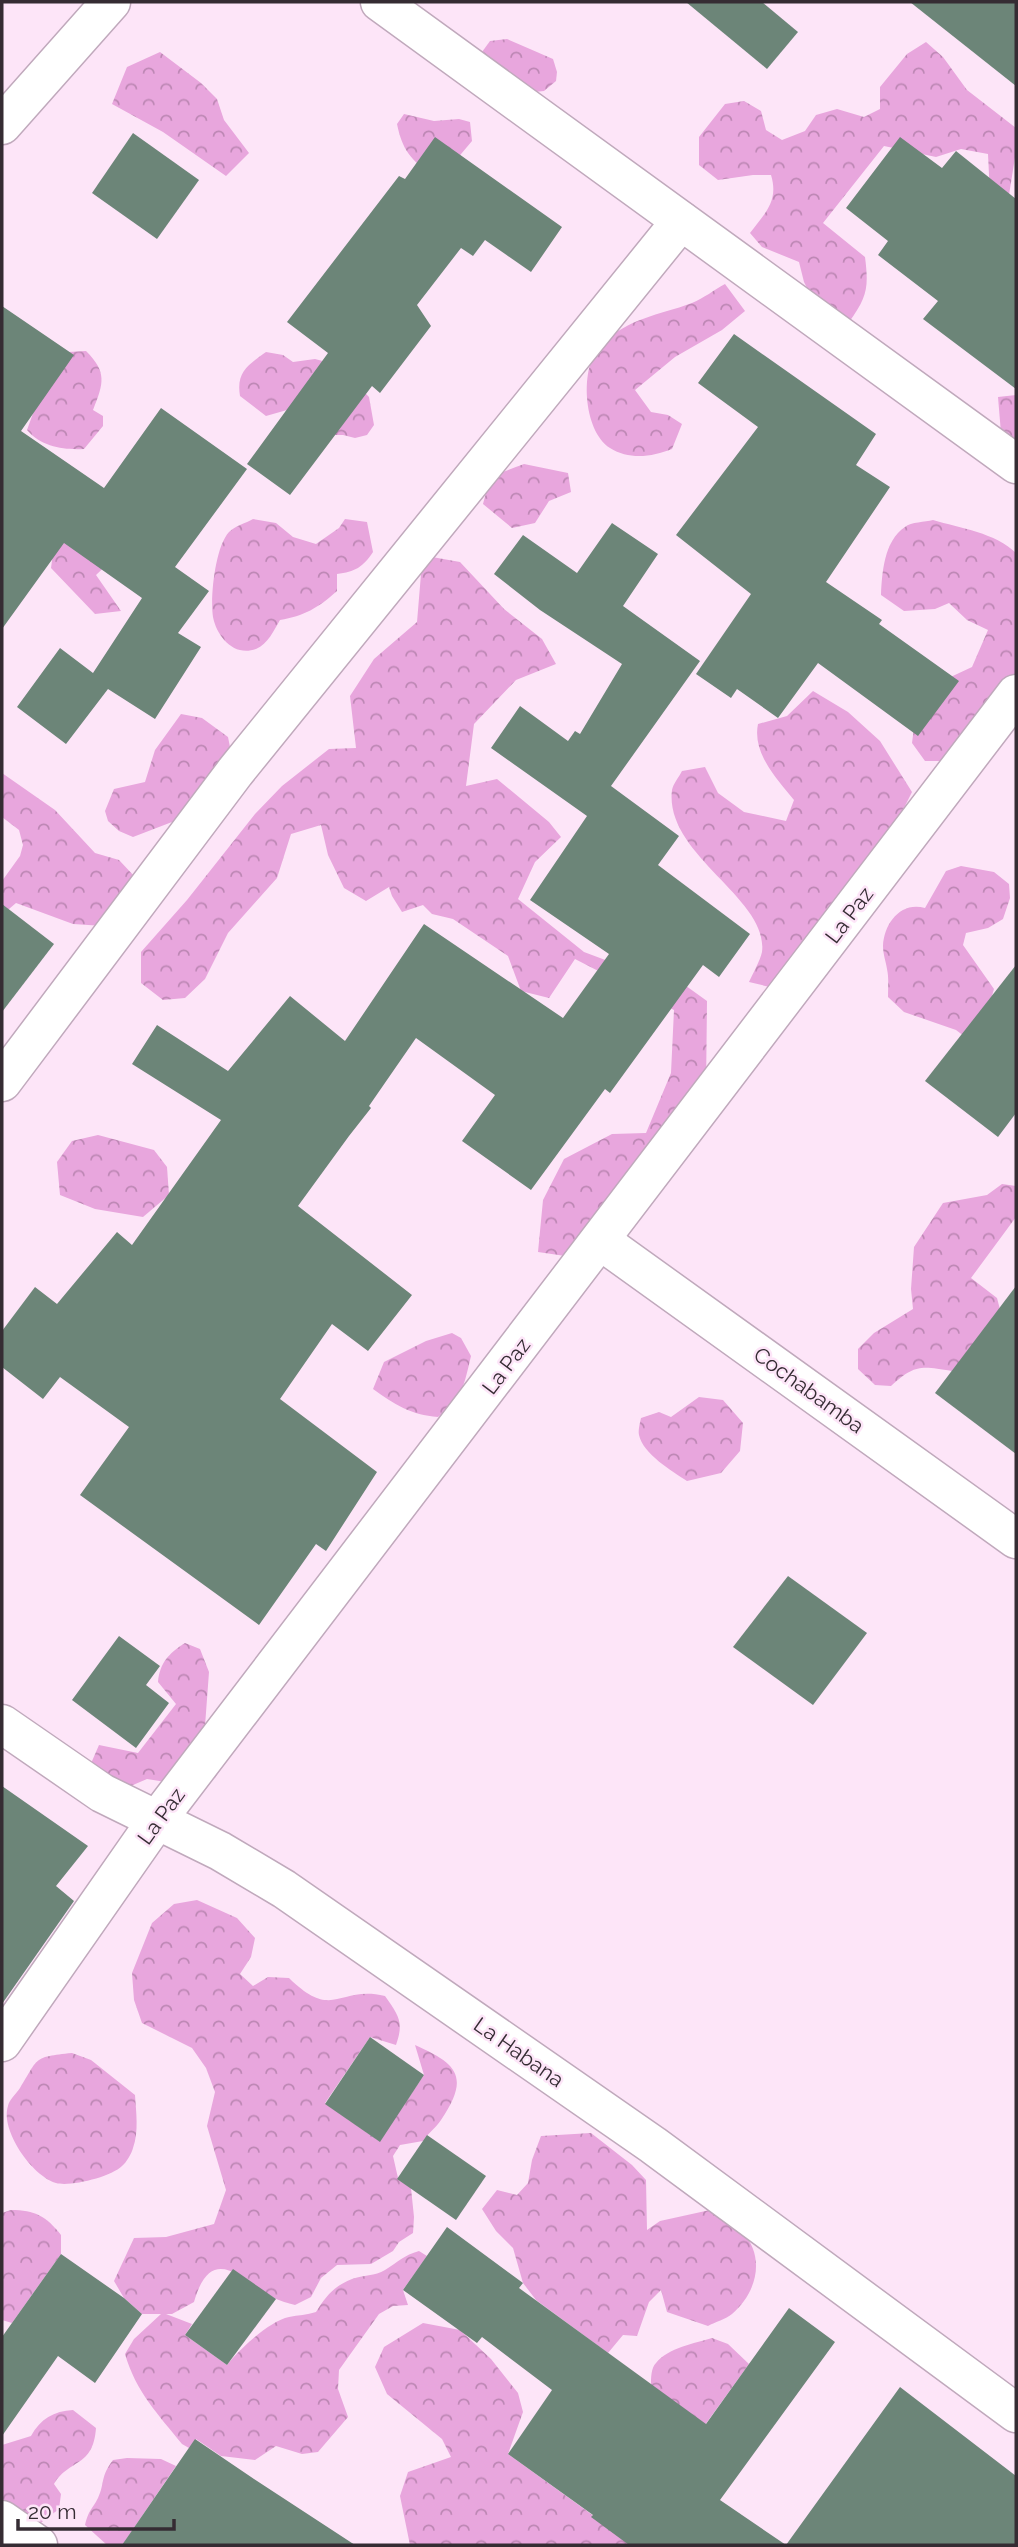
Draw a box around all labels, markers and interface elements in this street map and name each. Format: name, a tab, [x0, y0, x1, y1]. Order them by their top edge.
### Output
street label: La Paz	[820, 882, 878, 948]
street label: La Paz	[477, 1333, 535, 1399]
street label: Cochabamba	[749, 1342, 869, 1438]
street label: La Paz	[132, 1783, 190, 1849]
street label: La Habana	[469, 2012, 569, 2092]
scale bar	[18, 2488, 173, 2532]
text: 20 m	[28, 2499, 76, 2524]

